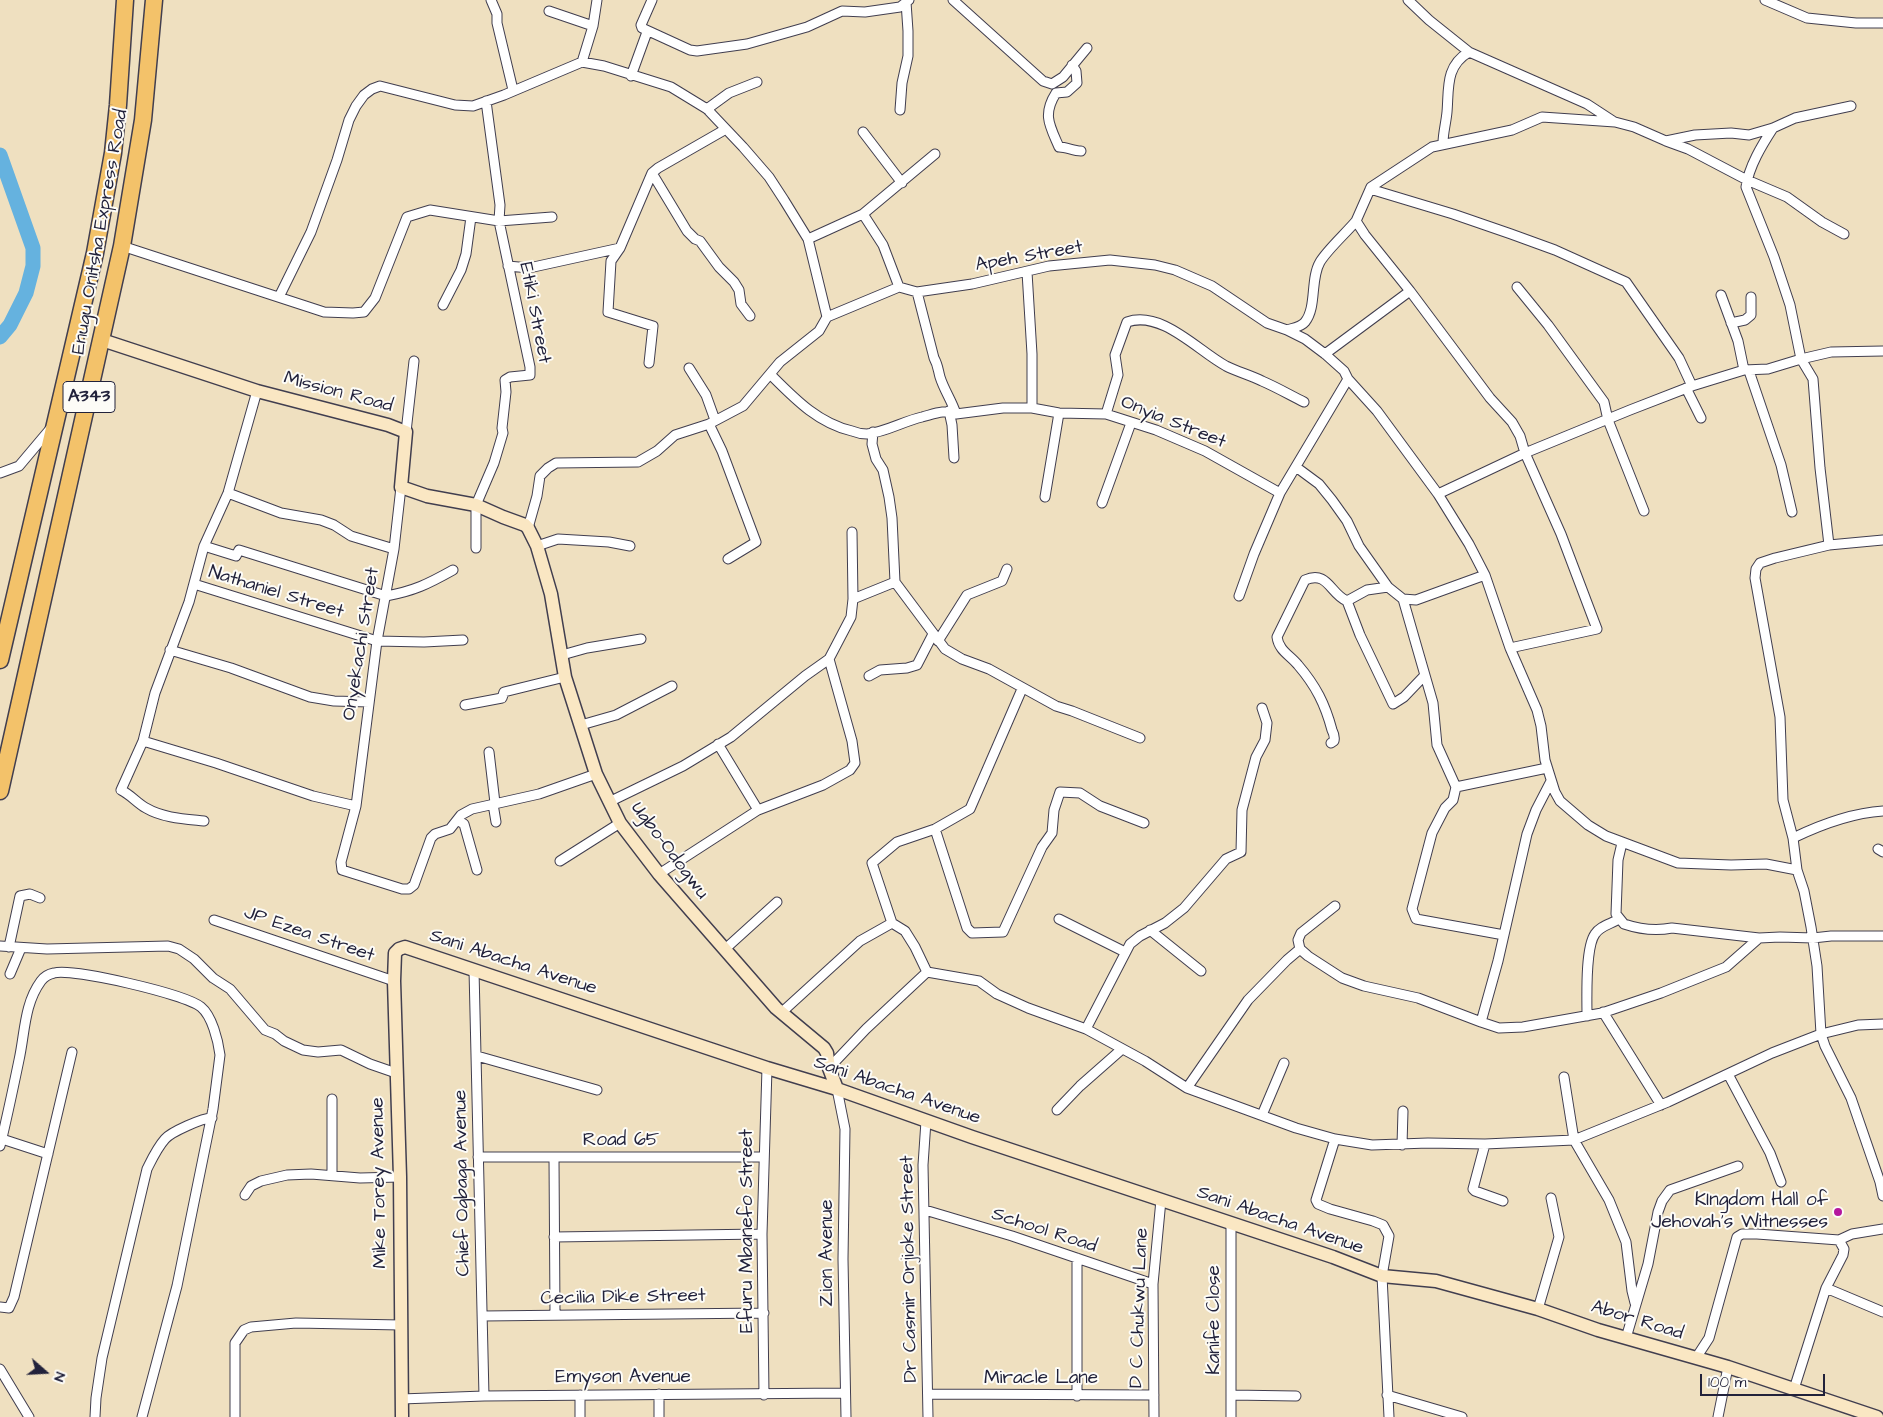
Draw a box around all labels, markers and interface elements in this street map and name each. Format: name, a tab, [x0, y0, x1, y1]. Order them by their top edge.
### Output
street label: Enugu Onitsha Express Road	[68, 108, 134, 356]
street label: Apeh Street	[974, 236, 1084, 278]
street label: Etiki Street	[513, 260, 555, 366]
street label: Mission Road	[281, 367, 395, 419]
road number: A343	[63, 382, 115, 412]
street label: Onyia Street	[1117, 392, 1229, 454]
street label: Nathaniel Street	[206, 562, 346, 624]
street label: Onyekachi Street	[339, 566, 385, 722]
street label: Ugbo-Odogwu	[625, 798, 713, 904]
street label: JP Ezea Street	[241, 902, 377, 968]
street label: Sani Abacha Avenue	[426, 925, 600, 1001]
street label: Sani Abacha Avenue	[811, 1052, 983, 1130]
street label: Chief Ogbaga Avenue	[450, 1090, 476, 1276]
street label: Mike Torey Avenue	[367, 1097, 393, 1269]
street label: Efuru Mbanefo Street	[737, 1129, 759, 1333]
street label: Road 65	[583, 1130, 659, 1152]
street label: Dr Casmir Orjioke Street	[897, 1155, 923, 1383]
street label: Sani Abacha Avenue	[1194, 1182, 1366, 1260]
place label: KIngdom Hall of Jehovah's Witnesses	[1651, 1190, 1828, 1234]
street label: Zion Avenue	[817, 1199, 839, 1307]
street label: School Road	[989, 1203, 1099, 1259]
marker: KIngdom Hall of Jehovah's Witnesses	[1832, 1206, 1844, 1218]
street label: D C Chukwu Lane	[1126, 1227, 1154, 1389]
street label: Kanife Close	[1204, 1265, 1226, 1375]
street label: Cecilia Dike Street	[540, 1285, 706, 1311]
street label: Abor Road	[1588, 1296, 1686, 1346]
north arrow	[20, 1347, 70, 1397]
scale bar	[1703, 1364, 1828, 1396]
street label: Emyson Avenue	[555, 1367, 691, 1389]
street label: Miracle Lane	[984, 1368, 1098, 1390]
text: N	[48, 1369, 70, 1384]
text: 100 m	[1708, 1372, 1747, 1393]

